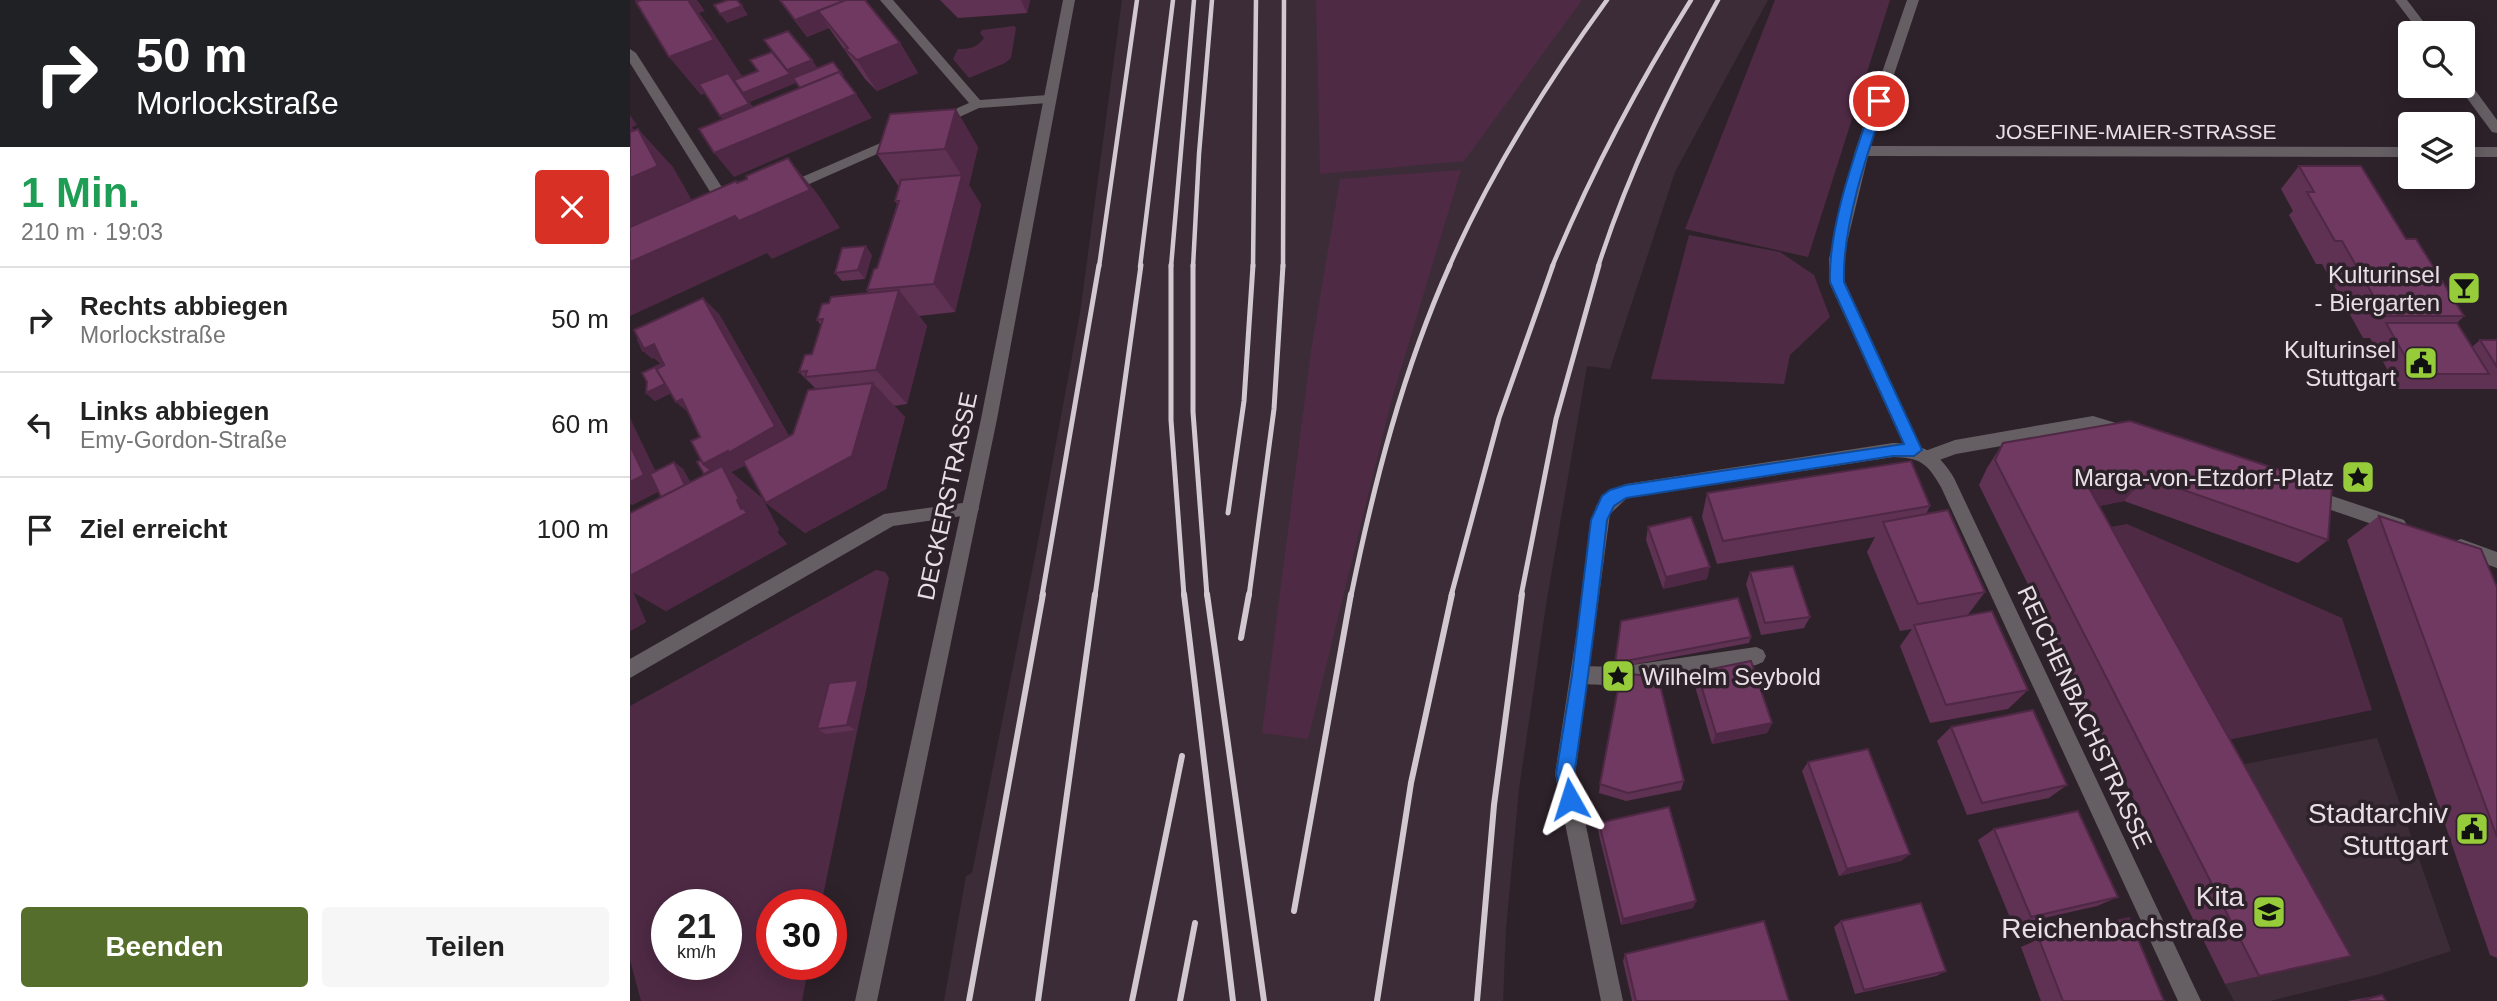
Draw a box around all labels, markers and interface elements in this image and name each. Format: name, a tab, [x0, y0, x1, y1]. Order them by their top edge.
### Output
map controls	[2398, 21, 2475, 189]
button: search	[2398, 21, 2475, 98]
icon: right	[21, 28, 112, 119]
text: 50 m	[136, 28, 248, 82]
pin	[1849, 71, 1909, 131]
icon: arrive	[1860, 82, 1898, 120]
text: Morlockstraße	[136, 85, 339, 121]
button: layers	[2398, 112, 2475, 189]
street label: JOSEFINE-MAIER-STRASSE	[1995, 120, 2277, 143]
text: 1 Min.	[21, 169, 140, 216]
button: close	[535, 170, 609, 244]
text: 210 m · 19:03	[21, 219, 163, 245]
place label: Kulturinsel - Biergarten	[2315, 261, 2440, 316]
bar icon: Kulturinsel - Biergarten	[2445, 269, 2483, 307]
text: Rechts abbiegen	[80, 291, 288, 321]
icon: right	[21, 301, 59, 339]
text: 50 m	[551, 304, 609, 334]
text: Morlockstraße	[80, 322, 226, 348]
place label: Kulturinsel Stuttgart	[2284, 336, 2396, 391]
public building icon: Kulturinsel Stuttgart	[2402, 344, 2440, 382]
street label: DECKERSTRASSE	[912, 389, 982, 603]
text: Links abbiegen	[80, 396, 269, 426]
icon: left	[21, 406, 59, 444]
text: 60 m	[551, 409, 609, 439]
text: Emy-Gordon-Straße	[80, 427, 287, 453]
place icon: Marga-von-Etzdorf-Platz	[2339, 458, 2377, 496]
place label: Marga-von-Etzdorf-Platz	[2074, 464, 2334, 491]
icon: arrive	[21, 511, 59, 549]
text: Ziel erreicht	[80, 514, 227, 544]
text: 100 m	[537, 514, 609, 544]
street label: REICHENBACHSTRASSE	[2012, 581, 2158, 853]
place icon: Wilhelm Seybold	[1599, 657, 1637, 695]
place label: Wilhelm Seybold	[1642, 663, 1821, 690]
position arrow	[1533, 762, 1607, 836]
place label: Stadtarchiv Stuttgart	[2308, 798, 2448, 861]
public building icon: Stadtarchiv Stuttgart	[2453, 810, 2491, 848]
place label: Kita Reichenbachstraße	[2001, 881, 2244, 944]
speed limit sign: 30	[756, 889, 847, 980]
school or university icon: Kita Reichenbachstraße	[2250, 893, 2288, 931]
text: 21	[677, 906, 716, 945]
button: Beenden	[21, 907, 308, 987]
button: Teilen	[322, 907, 609, 987]
text: km/h	[677, 942, 716, 962]

